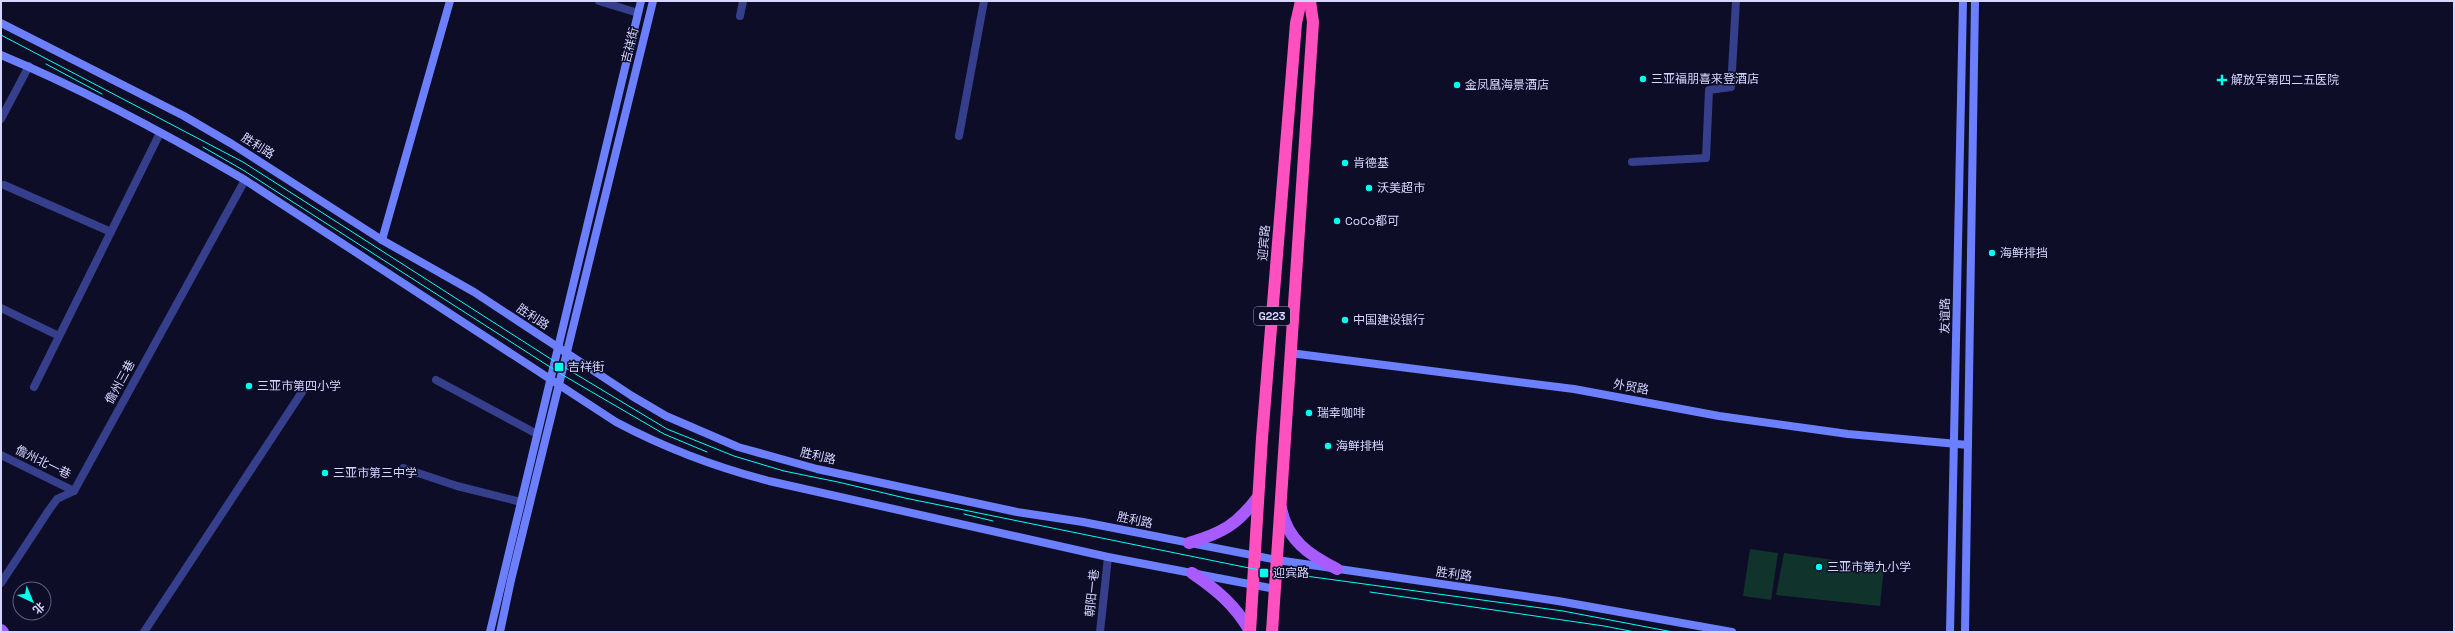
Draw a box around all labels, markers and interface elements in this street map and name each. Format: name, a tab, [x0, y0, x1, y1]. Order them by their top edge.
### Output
street label: 吉祥街	[618, 26, 642, 64]
place label: 三亚福朋喜来登酒店	[1651, 71, 1759, 87]
place label: 解放军第四二五医院	[2231, 72, 2339, 88]
marker: 三亚福朋喜来登酒店	[1638, 74, 1648, 84]
marker: 解放军第四二五医院	[2216, 74, 2228, 86]
place label: 金凤凰海景酒店	[1465, 77, 1549, 93]
marker: 金凤凰海景酒店	[1452, 80, 1462, 90]
street label: 胜利路	[238, 130, 278, 162]
place label: 肯德基	[1353, 155, 1389, 171]
marker: 肯德基	[1340, 158, 1350, 168]
place label: 沃美超市	[1377, 180, 1425, 196]
marker: 沃美超市	[1364, 183, 1374, 193]
place label: CoCo都可	[1345, 213, 1399, 229]
marker: CoCo都可	[1332, 216, 1342, 226]
street label: 迎宾路	[1254, 224, 1274, 262]
place label: 海鲜排挡	[2000, 245, 2048, 261]
marker: 海鲜排挡	[1987, 248, 1997, 258]
street label: 友谊路	[1937, 298, 1953, 334]
street label: 胜利路	[514, 300, 552, 334]
road number: G223	[1254, 307, 1290, 325]
place label: 中国建设银行	[1353, 312, 1425, 328]
marker: 中国建设银行	[1340, 315, 1350, 325]
street label: 儋州三巷	[101, 357, 139, 407]
place label: 吉祥街	[568, 359, 604, 375]
marker: 吉祥街	[553, 361, 565, 373]
street label: 外贸路	[1612, 376, 1650, 398]
place label: 三亚市第四小学	[257, 378, 341, 394]
marker: 三亚市第四小学	[244, 381, 254, 391]
place label: 瑞幸咖啡	[1317, 405, 1365, 421]
marker: 瑞幸咖啡	[1304, 408, 1314, 418]
place label: 海鲜排档	[1336, 438, 1384, 454]
marker: 海鲜排档	[1323, 441, 1333, 451]
street label: 儋州北一巷	[13, 442, 73, 482]
street label: 胜利路	[799, 444, 837, 468]
place label: 三亚市第三中学	[333, 465, 417, 481]
marker: 三亚市第三中学	[320, 468, 330, 478]
street label: 胜利路	[1116, 508, 1154, 532]
place label: 三亚市第九小学	[1827, 559, 1911, 575]
marker: 三亚市第九小学	[1814, 562, 1824, 572]
street label: 胜利路	[1435, 564, 1473, 584]
place label: 迎宾路	[1273, 565, 1309, 581]
marker: 迎宾路	[1258, 567, 1270, 579]
street label: 朝阳一巷	[1082, 568, 1102, 618]
north arrow	[12, 581, 52, 621]
text: 北	[30, 599, 48, 617]

